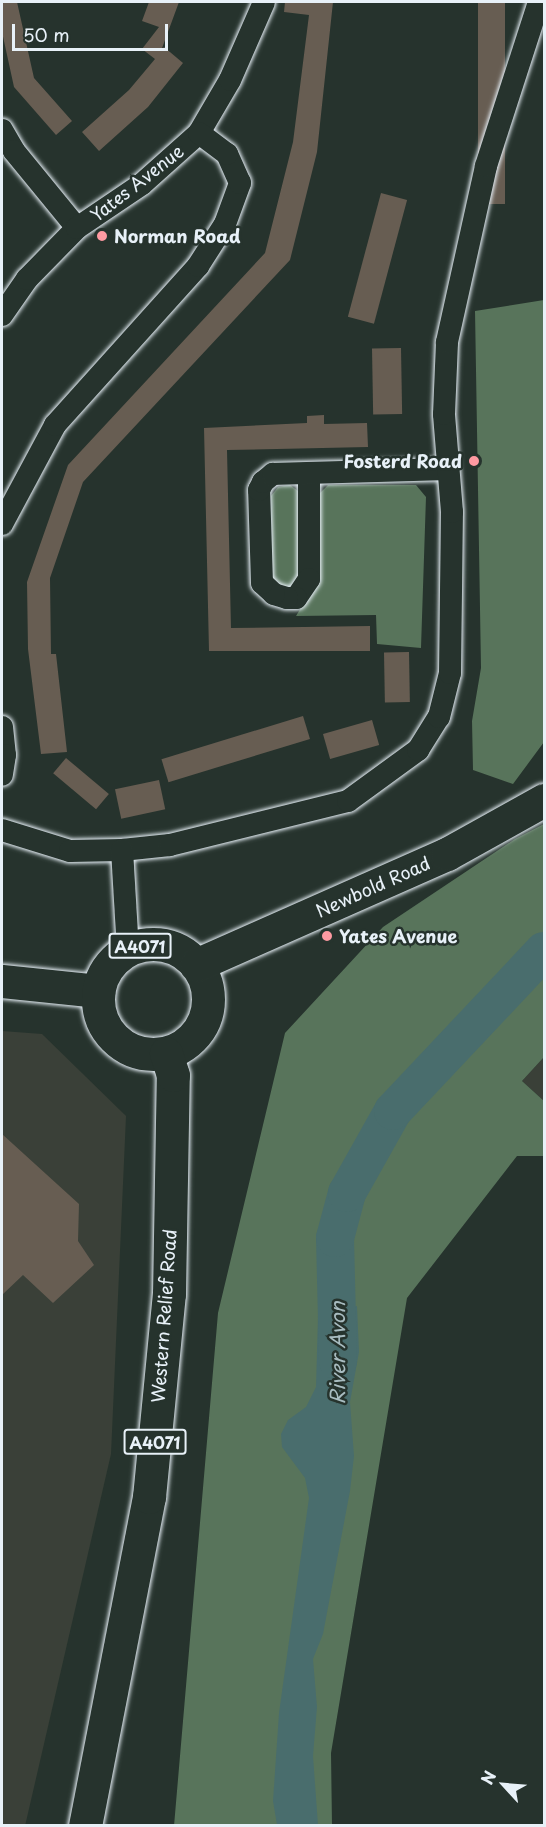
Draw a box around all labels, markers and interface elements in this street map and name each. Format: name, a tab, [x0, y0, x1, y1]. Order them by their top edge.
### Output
scale bar	[15, 12, 171, 50]
text: 50 m	[23, 21, 70, 48]
street label: Yates Avenue	[86, 140, 188, 226]
place label: Norman Road	[114, 225, 239, 247]
marker: Norman Road	[95, 229, 109, 243]
place label: Fosterd Road	[342, 450, 462, 472]
marker: Fosterd Road	[467, 454, 481, 468]
street label: Newbold Road	[312, 852, 434, 922]
place label: Yates Avenue	[339, 925, 458, 947]
marker: Yates Avenue	[320, 929, 334, 943]
road number: A4071	[108, 933, 172, 959]
street label: Western Relief Road	[147, 1228, 181, 1404]
water label: River Avon	[325, 1302, 349, 1404]
road number: A4071	[124, 1429, 186, 1455]
north arrow	[474, 1755, 534, 1815]
text: N	[474, 1766, 501, 1788]

